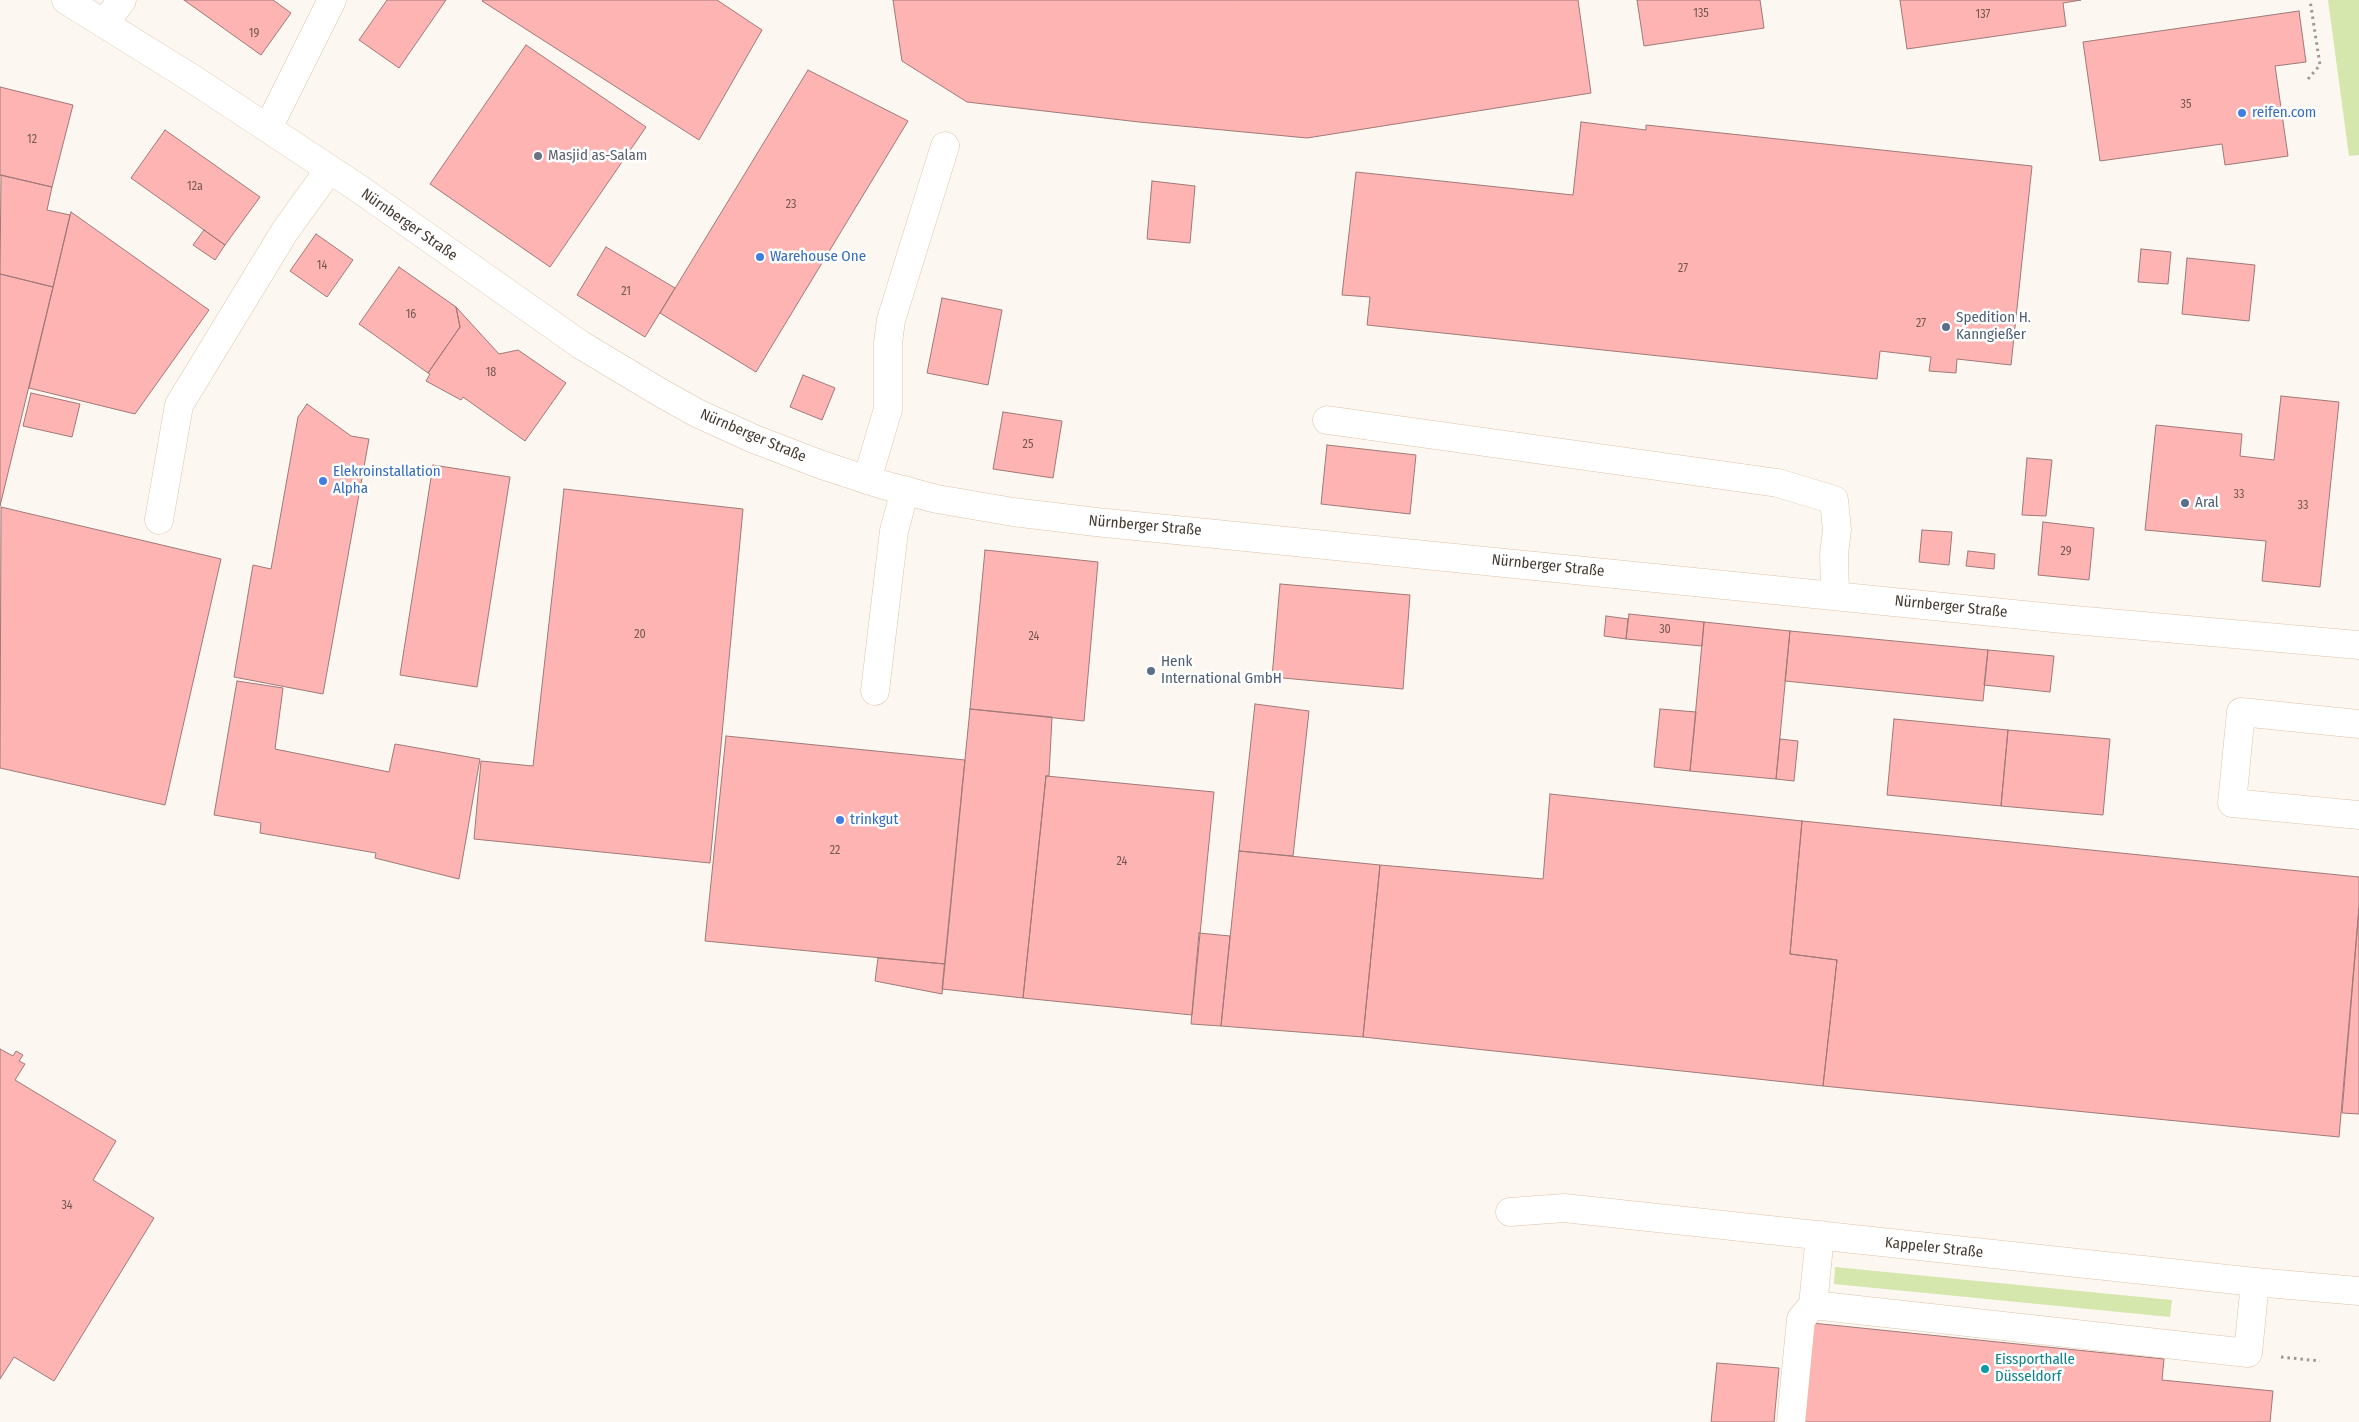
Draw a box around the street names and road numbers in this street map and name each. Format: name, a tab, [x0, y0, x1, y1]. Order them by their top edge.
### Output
street label: Nürnberger Straße	[357, 185, 461, 265]
street label: Nürnberger Straße	[697, 406, 809, 466]
street label: Nürnberger Straße	[1088, 512, 1202, 540]
street label: Nürnberger Straße	[1491, 551, 1605, 581]
street label: Nürnberger Straße	[1894, 592, 2008, 622]
street label: Kappeler Straße	[1884, 1234, 1984, 1262]

